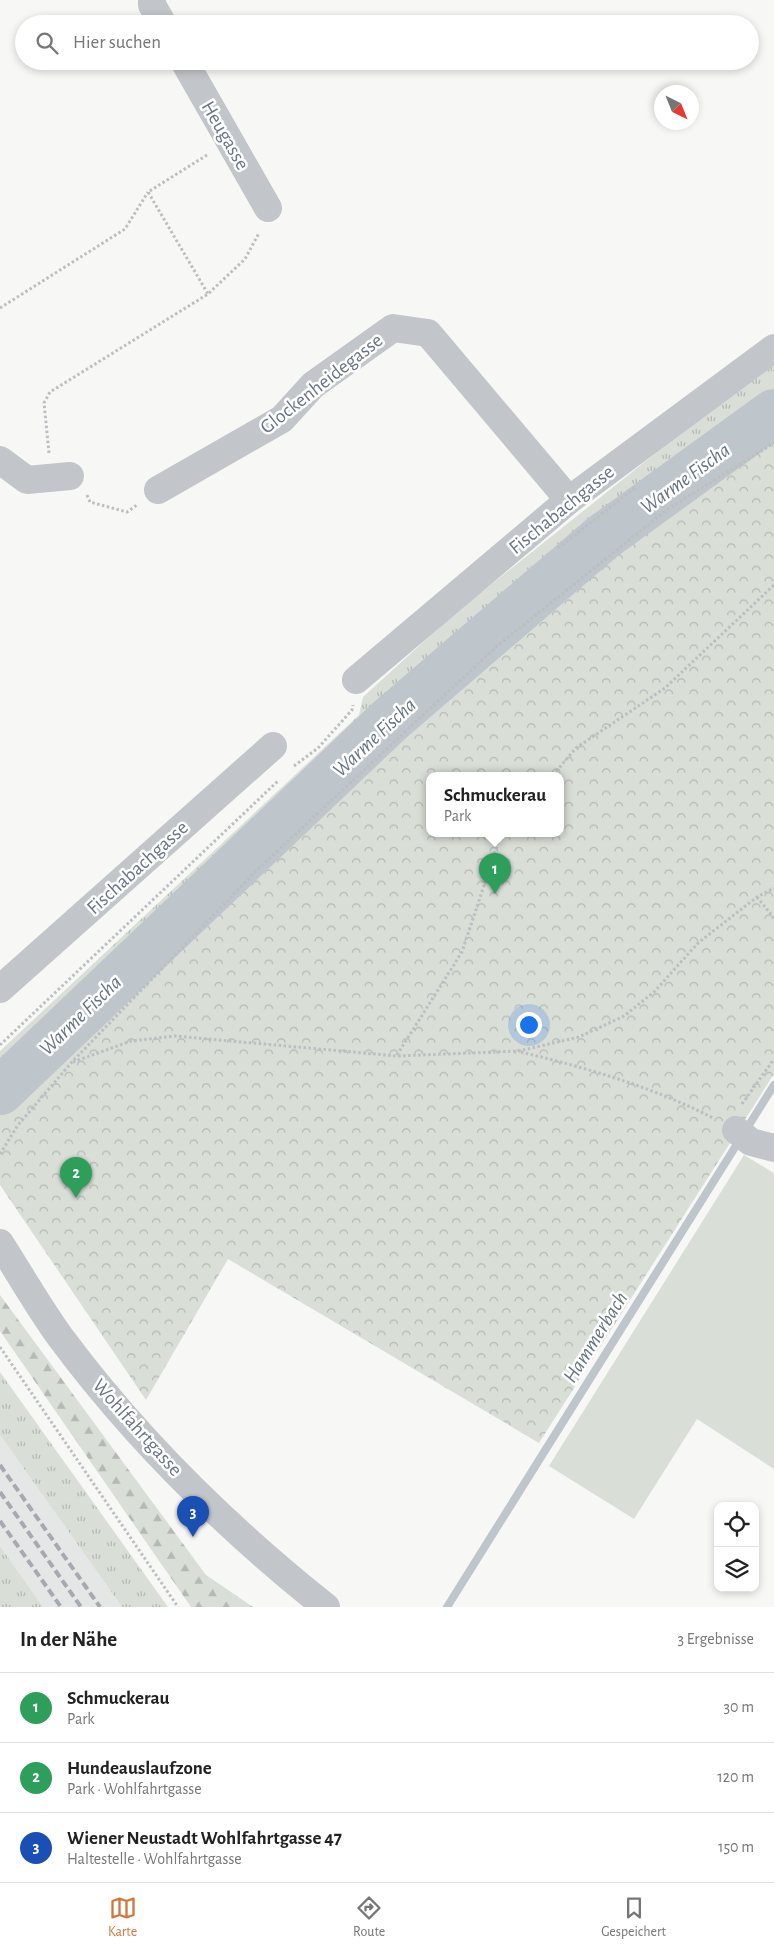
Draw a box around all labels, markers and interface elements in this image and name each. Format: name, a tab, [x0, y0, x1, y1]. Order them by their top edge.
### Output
search box	[15, 15, 759, 70]
icon: search	[33, 29, 61, 57]
text: Hier suchen	[73, 33, 161, 52]
north arrow	[654, 85, 699, 130]
street label: Heugasse	[198, 98, 253, 173]
street label: Glockenheidegasse	[257, 330, 387, 438]
water label: Warme Fischa	[637, 439, 734, 518]
street label: Fischabachgasse	[505, 462, 618, 558]
water label: Warme Fischa	[329, 694, 420, 781]
popup	[426, 772, 564, 837]
text: Schmuckerau	[444, 786, 546, 805]
text: Park	[444, 808, 471, 824]
street label: Fischabachgasse	[83, 817, 192, 918]
pin: 1	[479, 853, 511, 894]
water label: Warme Fischa	[35, 971, 125, 1059]
your location	[516, 1012, 542, 1038]
pin: 2	[60, 1157, 92, 1198]
water label: Hammerbach	[559, 1288, 632, 1386]
street label: Wohlfahrtgasse	[89, 1375, 186, 1480]
pin: 3	[177, 1496, 209, 1537]
map controls	[714, 1502, 759, 1592]
button: locate	[714, 1502, 759, 1547]
button: layers	[714, 1547, 759, 1592]
text: In der Nähe	[20, 1629, 117, 1650]
text: 3 Ergebnisse	[677, 1631, 754, 1647]
text: Schmuckerau	[67, 1689, 169, 1708]
text: 1	[33, 1699, 39, 1715]
text: 30 m	[724, 1699, 754, 1715]
text: Park	[67, 1711, 95, 1727]
text: Hundeauslaufzone	[67, 1759, 212, 1778]
text: 2	[32, 1769, 40, 1785]
text: 120 m	[717, 1769, 754, 1785]
text: Park · Wohlfahrtgasse	[67, 1781, 202, 1797]
text: Wiener Neustadt Wohlfahrtgasse 47	[67, 1829, 342, 1848]
text: 3	[33, 1839, 39, 1855]
text: 150 m	[718, 1839, 754, 1855]
text: Haltestelle · Wohlfahrtgasse	[67, 1851, 242, 1867]
tab: Karte	[108, 1894, 137, 1941]
tab: Route	[353, 1894, 385, 1941]
tab: Gespeichert	[601, 1894, 666, 1941]

